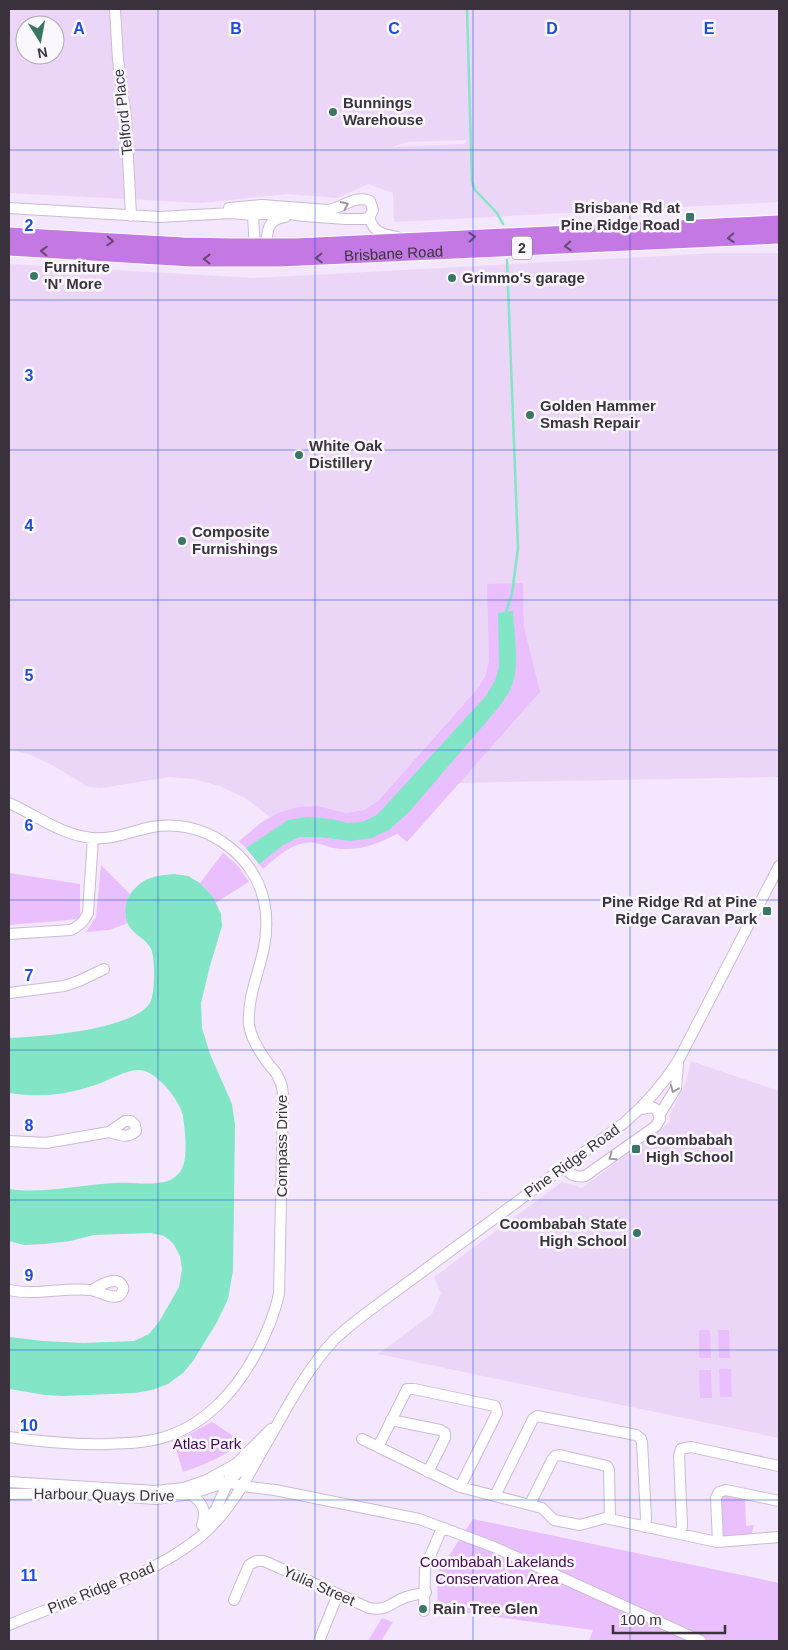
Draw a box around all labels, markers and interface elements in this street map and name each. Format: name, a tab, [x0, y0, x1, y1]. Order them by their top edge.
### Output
north arrow	[15, 15, 65, 65]
text: A	[73, 20, 85, 37]
text: B	[230, 20, 242, 37]
text: C	[388, 20, 400, 37]
text: D	[546, 20, 558, 37]
text: E	[704, 20, 715, 37]
text: N	[36, 44, 49, 62]
street label: Telford Place	[110, 68, 135, 156]
place label: Bunnings Warehouse	[343, 94, 423, 128]
marker: Bunnings Warehouse	[327, 106, 339, 118]
place label: Brisbane Rd at Pine Ridge Road	[561, 199, 680, 233]
one-way arrow	[340, 200, 349, 211]
marker: Brisbane Rd at Pine Ridge Road	[684, 211, 696, 223]
text: 2	[25, 217, 34, 234]
one-way arrow	[469, 232, 477, 243]
one-way arrow	[726, 233, 734, 243]
one-way arrow	[106, 236, 114, 247]
road number: 2	[512, 237, 532, 260]
one-way arrow	[564, 241, 572, 252]
street label: Brisbane Road	[344, 242, 444, 264]
one-way arrow	[40, 245, 48, 256]
one-way arrow	[314, 253, 322, 264]
one-way arrow	[202, 254, 210, 265]
place label: Furniture 'N' More	[44, 258, 110, 292]
place label: Grimmo's garage	[462, 269, 585, 286]
marker: Furniture 'N' More	[28, 270, 40, 282]
marker: Grimmo's garage	[446, 272, 458, 284]
text: 3	[25, 367, 34, 384]
place label: Golden Hammer Smash Repair	[540, 397, 656, 431]
marker: Golden Hammer Smash Repair	[524, 409, 536, 421]
place label: White Oak Distillery	[309, 437, 383, 471]
marker: White Oak Distillery	[293, 449, 305, 461]
text: 4	[25, 517, 34, 534]
place label: Composite Furnishings	[192, 523, 278, 557]
marker: Composite Furnishings	[176, 535, 188, 547]
text: 5	[25, 667, 34, 684]
text: 6	[25, 817, 34, 834]
place label: Pine Ridge Rd at Pine Ridge Caravan Park	[602, 893, 758, 927]
marker: Pine Ridge Rd at Pine Ridge Caravan Park	[761, 905, 773, 917]
text: 7	[25, 967, 34, 984]
one-way arrow	[670, 1084, 680, 1093]
street label: Compass Drive	[273, 1095, 290, 1197]
text: 8	[25, 1117, 34, 1134]
street label: Pine Ridge Road	[521, 1120, 623, 1201]
place label: Coombabah High School	[646, 1131, 734, 1165]
marker: Coombabah High School	[630, 1143, 642, 1155]
one-way arrow	[608, 1151, 618, 1160]
place label: Coombabah State High School	[499, 1215, 627, 1249]
marker: Coombabah State High School	[631, 1227, 643, 1239]
text: 9	[25, 1267, 34, 1284]
text: 10	[20, 1417, 38, 1434]
park label: Atlas Park	[173, 1435, 242, 1452]
street label: Harbour Quays Drive	[33, 1485, 175, 1504]
park label: Coombabah Lakelands Conservation Area	[420, 1553, 574, 1587]
street label: Pine Ridge Road	[45, 1558, 157, 1617]
street label: Yulia Street	[281, 1562, 358, 1609]
text: 11	[21, 1567, 38, 1584]
place label: Rain Tree Glen	[433, 1600, 538, 1617]
scale bar	[613, 1602, 726, 1634]
marker: Rain Tree Glen	[417, 1603, 429, 1615]
text: 100 m	[620, 1611, 662, 1628]

